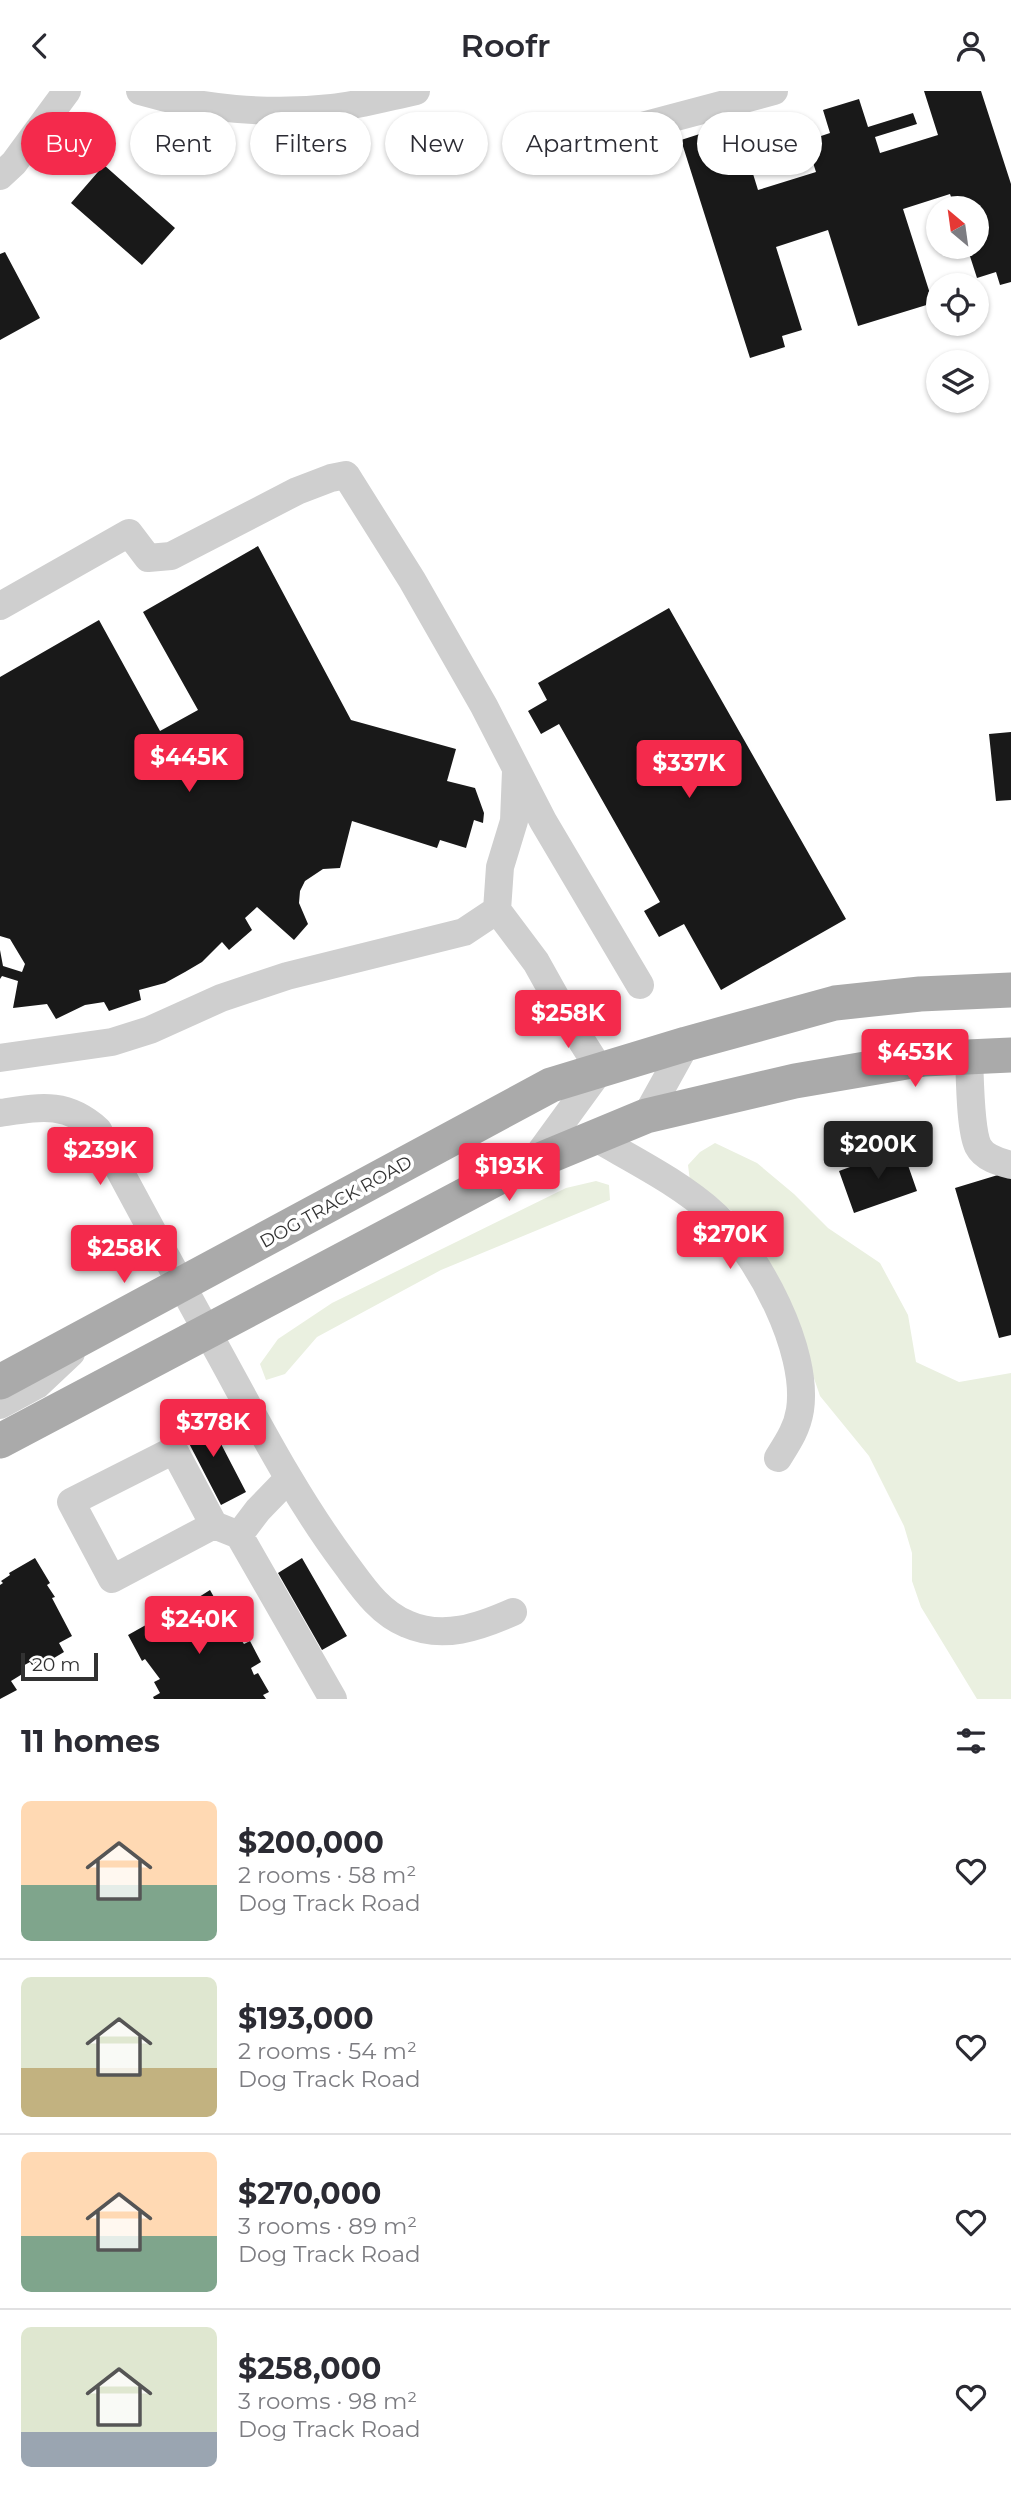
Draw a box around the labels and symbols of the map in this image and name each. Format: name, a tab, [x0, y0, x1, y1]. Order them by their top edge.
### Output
north arrow	[926, 196, 989, 259]
pin: $445K	[140, 735, 238, 794]
pin: $337K	[640, 741, 738, 800]
pin: $258K	[519, 991, 617, 1050]
pin: $453K	[866, 1030, 964, 1089]
pin: $200K	[829, 1121, 927, 1181]
pin: $239K	[51, 1127, 149, 1187]
pin: $193K	[460, 1143, 558, 1203]
street label: DOG TRACK ROAD	[256, 1151, 416, 1253]
pin: $270K	[681, 1211, 779, 1271]
pin: $258K	[75, 1225, 173, 1285]
pin: $378K	[164, 1399, 262, 1459]
pin: $240K	[150, 1597, 248, 1656]
scale bar	[21, 1650, 98, 1682]

